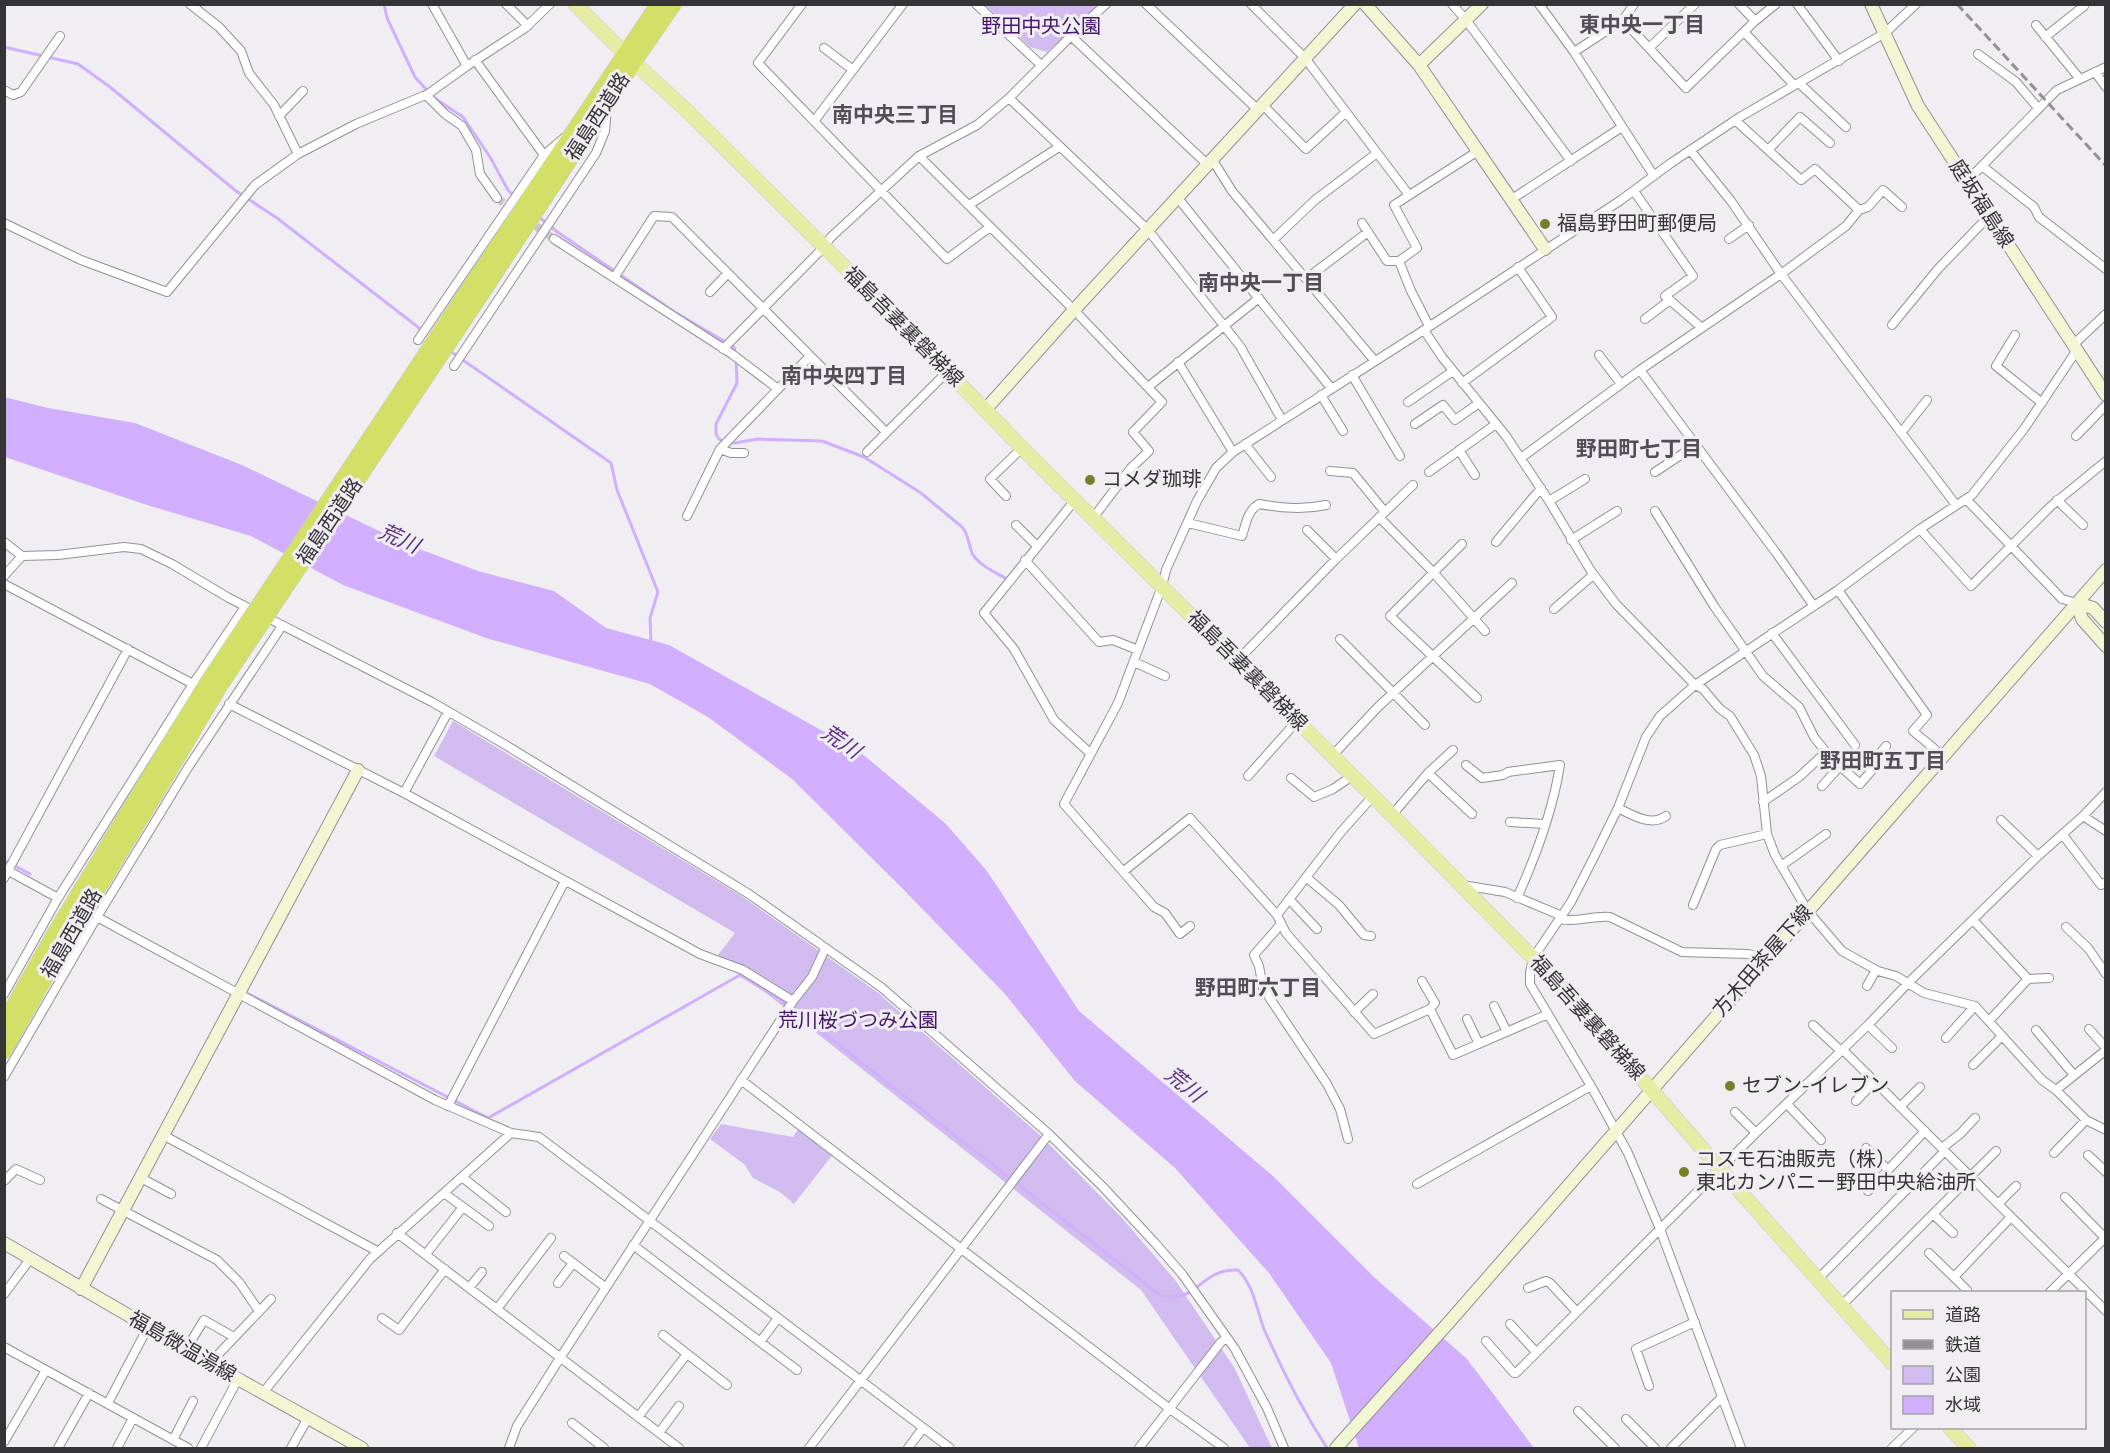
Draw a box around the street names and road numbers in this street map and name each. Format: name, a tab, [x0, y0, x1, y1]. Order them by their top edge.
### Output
street label: 福島西道路	[561, 69, 635, 165]
street label: 庭坂福島線	[1944, 156, 2018, 252]
street label: 福島吾妻裏磐梯線	[838, 262, 968, 392]
street label: 福島西道路	[292, 474, 368, 570]
street label: 福島吾妻裏磐梯線	[1182, 606, 1312, 736]
street label: 福島西道路	[37, 885, 107, 983]
street label: 方木田茶屋下線	[1708, 900, 1818, 1022]
street label: 福島吾妻裏磐梯線	[1525, 951, 1649, 1085]
street label: 福島微温湯線	[124, 1307, 240, 1387]

